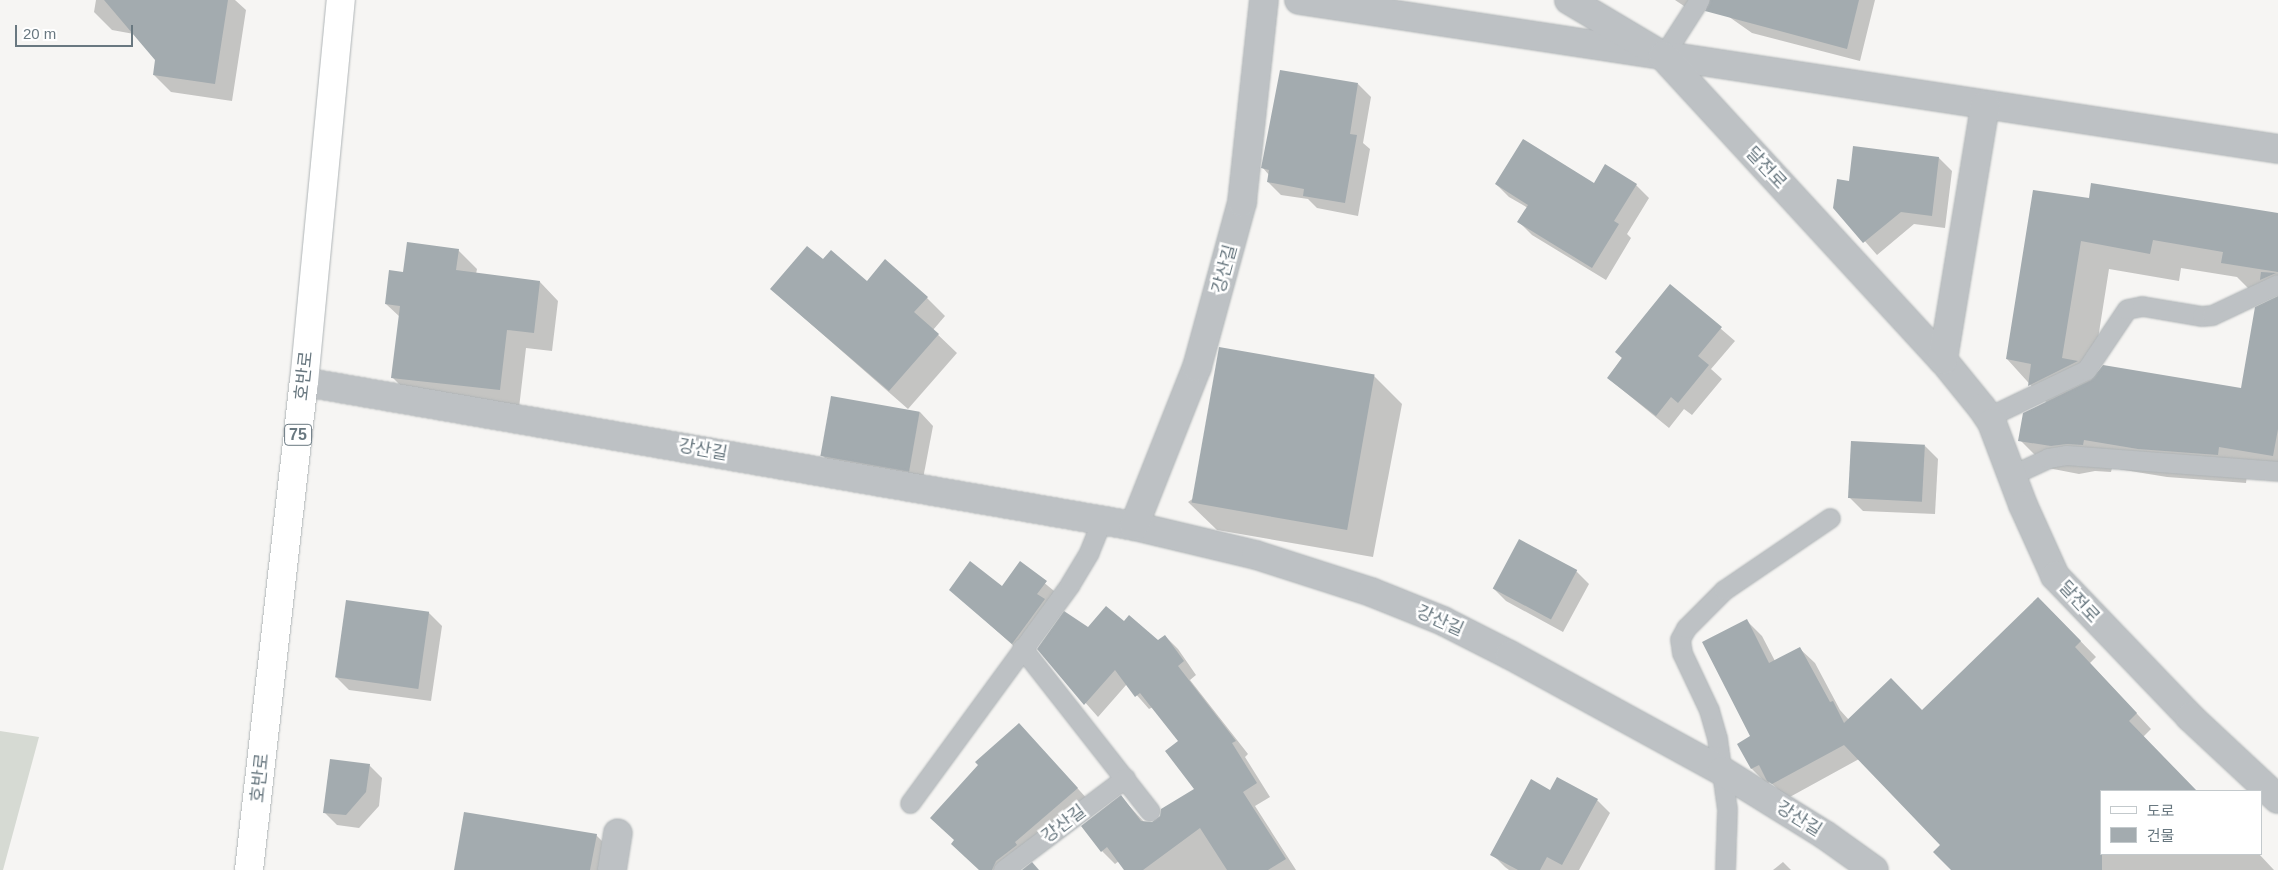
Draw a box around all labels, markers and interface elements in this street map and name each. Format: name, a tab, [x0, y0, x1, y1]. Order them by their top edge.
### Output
scale bar	[18, 15, 135, 47]
text: 20 m	[23, 25, 56, 42]
street label: 달전로	[1741, 142, 1791, 194]
street label: 강산길	[1208, 242, 1242, 296]
street label: 호반로	[291, 350, 317, 402]
road number: 75	[283, 422, 313, 448]
street label: 강산길	[677, 435, 729, 465]
street label: 달전로	[2054, 576, 2104, 628]
street label: 강산길	[1413, 601, 1467, 641]
street label: 호반로	[247, 752, 273, 804]
legend	[2100, 790, 2263, 855]
street label: 강산길	[1772, 797, 1826, 841]
street label: 강산길	[1038, 800, 1090, 848]
text: 도로	[2147, 802, 2175, 819]
text: 건물	[2147, 827, 2175, 844]

